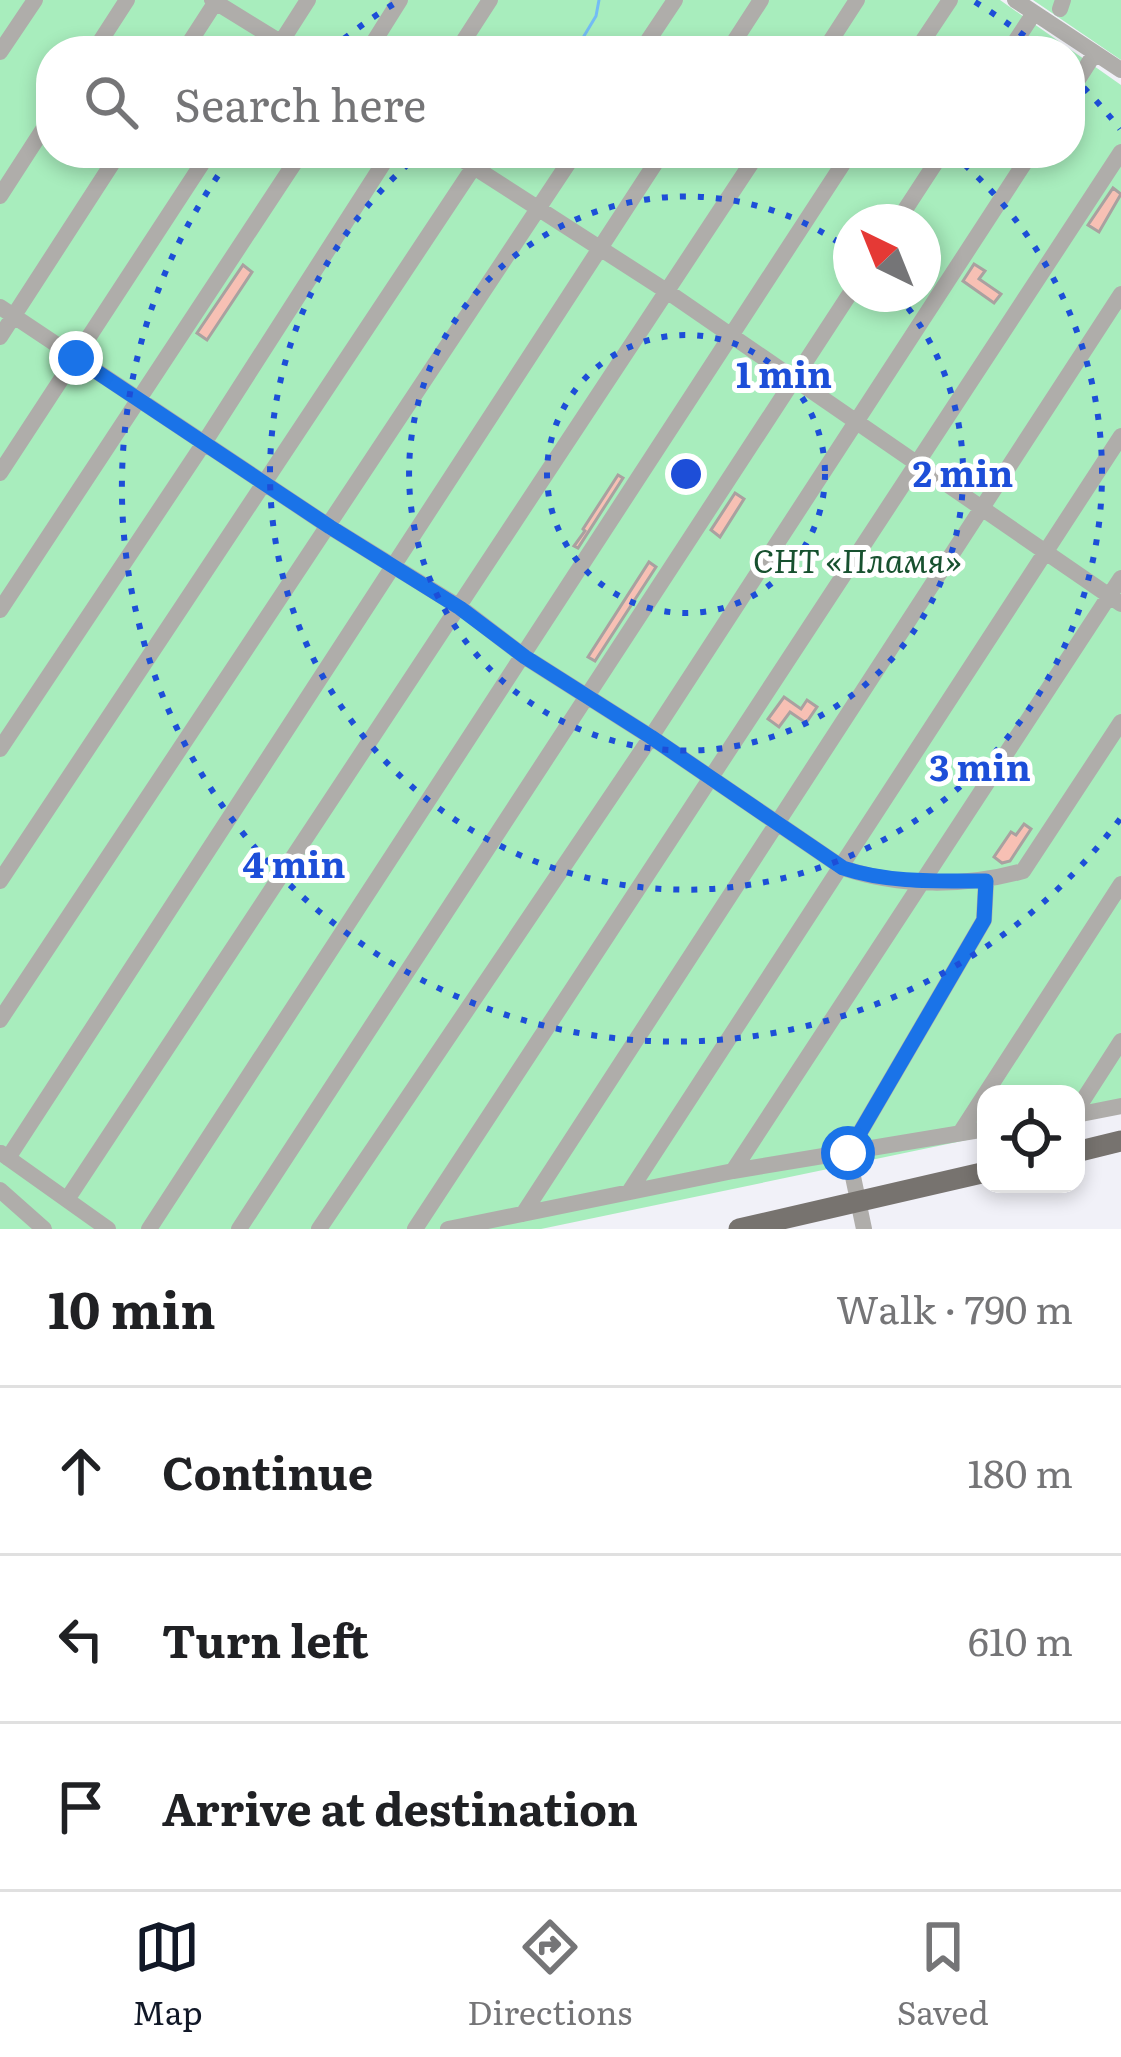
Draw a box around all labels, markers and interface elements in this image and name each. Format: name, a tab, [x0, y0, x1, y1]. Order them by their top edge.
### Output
search box	[36, 36, 1085, 168]
icon: search	[78, 69, 144, 135]
text: Search here	[174, 69, 426, 136]
north arrow	[833, 204, 941, 312]
route end	[49, 331, 103, 385]
text: 1 min	[736, 346, 832, 399]
text: 2 min	[913, 445, 1013, 498]
centre of rings	[665, 453, 707, 495]
park label: СНТ «Пламя»	[753, 534, 961, 583]
text: 3 min	[929, 739, 1031, 792]
text: 4 min	[243, 836, 345, 889]
map controls	[977, 1085, 1085, 1193]
button: locate	[977, 1085, 1085, 1193]
route start	[821, 1126, 875, 1180]
text: 10 min	[48, 1269, 216, 1345]
text: Walk · 790 m	[836, 1278, 1073, 1336]
text: Continue	[162, 1437, 373, 1504]
icon: ahead	[48, 1438, 114, 1504]
text: 180 m	[967, 1442, 1073, 1500]
text: Turn left	[162, 1605, 369, 1672]
icon: left	[48, 1606, 114, 1672]
text: 610 m	[968, 1610, 1073, 1668]
text: Arrive at destination	[162, 1773, 638, 1840]
icon: arrive	[48, 1774, 114, 1840]
tab: Map	[132, 1914, 203, 2035]
tab: Directions	[467, 1914, 632, 2035]
tab: Saved	[897, 1914, 989, 2035]

